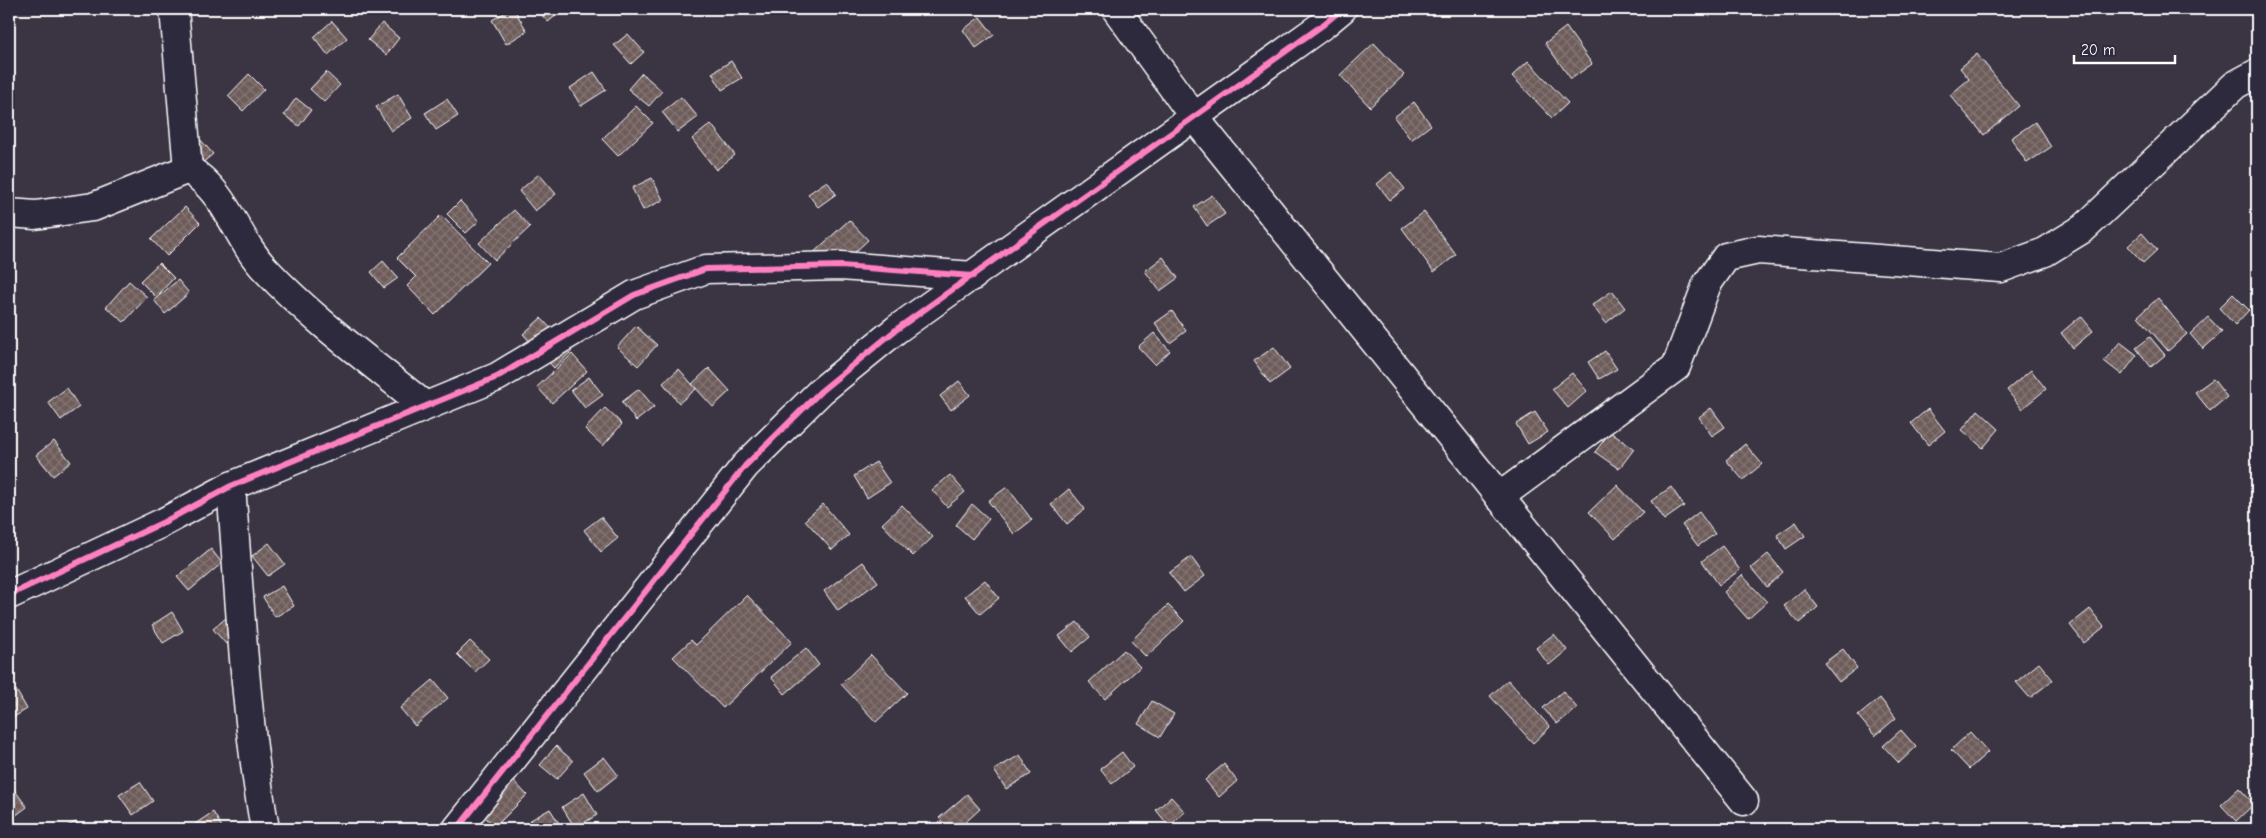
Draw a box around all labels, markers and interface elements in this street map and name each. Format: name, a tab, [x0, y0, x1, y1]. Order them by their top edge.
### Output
scale bar	[2074, 32, 2175, 64]
text: 20 m	[2081, 41, 2115, 59]

